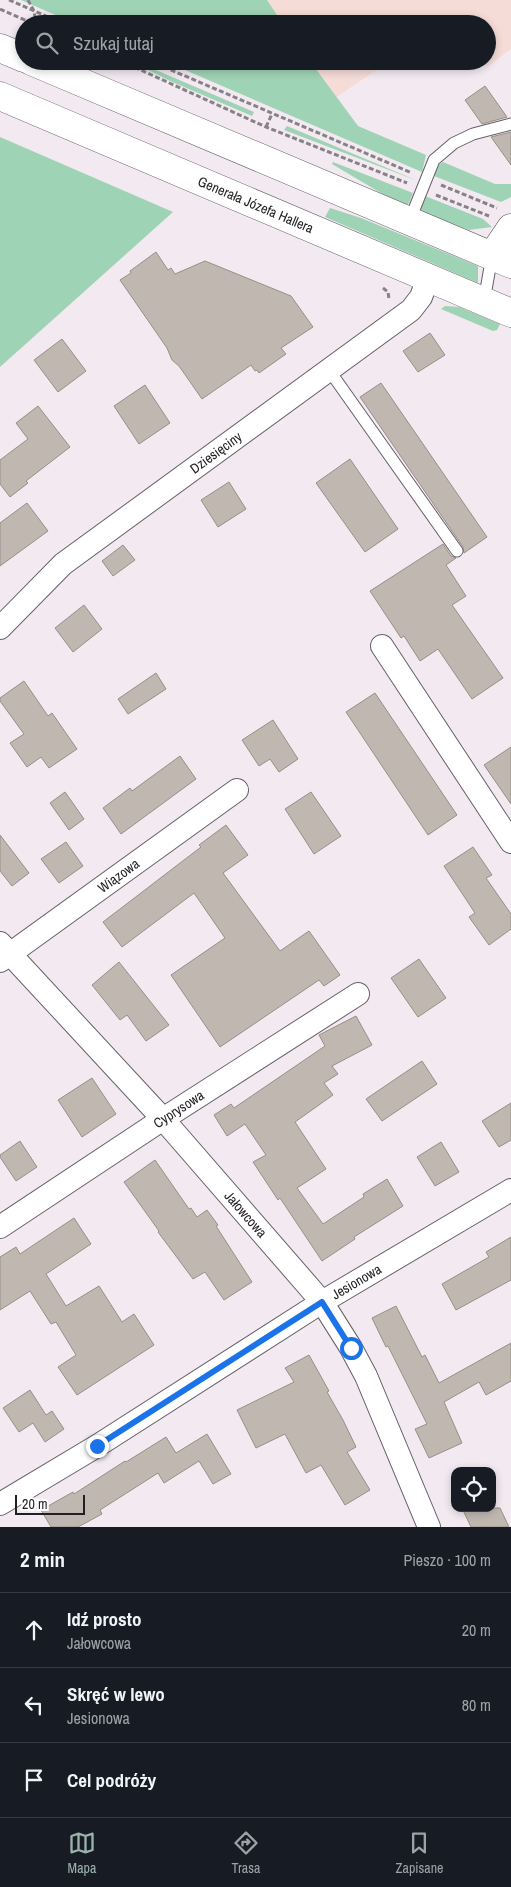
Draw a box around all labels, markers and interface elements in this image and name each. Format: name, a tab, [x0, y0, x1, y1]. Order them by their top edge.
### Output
search box	[15, 15, 496, 70]
icon: search	[33, 29, 61, 57]
text: Szukaj tutaj	[73, 30, 154, 56]
street label: Generała Józefa Hallera	[195, 172, 317, 237]
street label: Dziesięciny	[186, 427, 246, 477]
street label: Wiązowa	[94, 854, 143, 897]
street label: Cyprysowa	[150, 1086, 208, 1132]
street label: Jałowcowa	[220, 1187, 271, 1242]
street label: Jesionowa	[328, 1260, 385, 1303]
route start	[340, 1337, 363, 1360]
route end	[86, 1435, 109, 1458]
map controls	[451, 1467, 496, 1512]
button: locate	[451, 1467, 496, 1512]
scale bar	[15, 1492, 85, 1515]
text: 20 m	[22, 1495, 48, 1513]
text: 2 min	[20, 1545, 65, 1574]
text: Pieszo · 100 m	[403, 1549, 491, 1571]
text: Idź prosto	[67, 1606, 141, 1632]
icon: ahead	[20, 1616, 48, 1644]
text: 20 m	[462, 1619, 491, 1641]
text: Jałowcowa	[67, 1632, 131, 1654]
text: Skręć w lewo	[67, 1681, 165, 1707]
icon: left	[20, 1691, 48, 1719]
text: 80 m	[462, 1694, 491, 1716]
text: Jesionowa	[67, 1707, 130, 1729]
icon: arrive	[20, 1766, 48, 1794]
text: Cel podróży	[67, 1767, 156, 1793]
tab: Mapa	[68, 1829, 96, 1877]
tab: Trasa	[231, 1829, 260, 1877]
tab: Zapisane	[396, 1829, 443, 1877]

